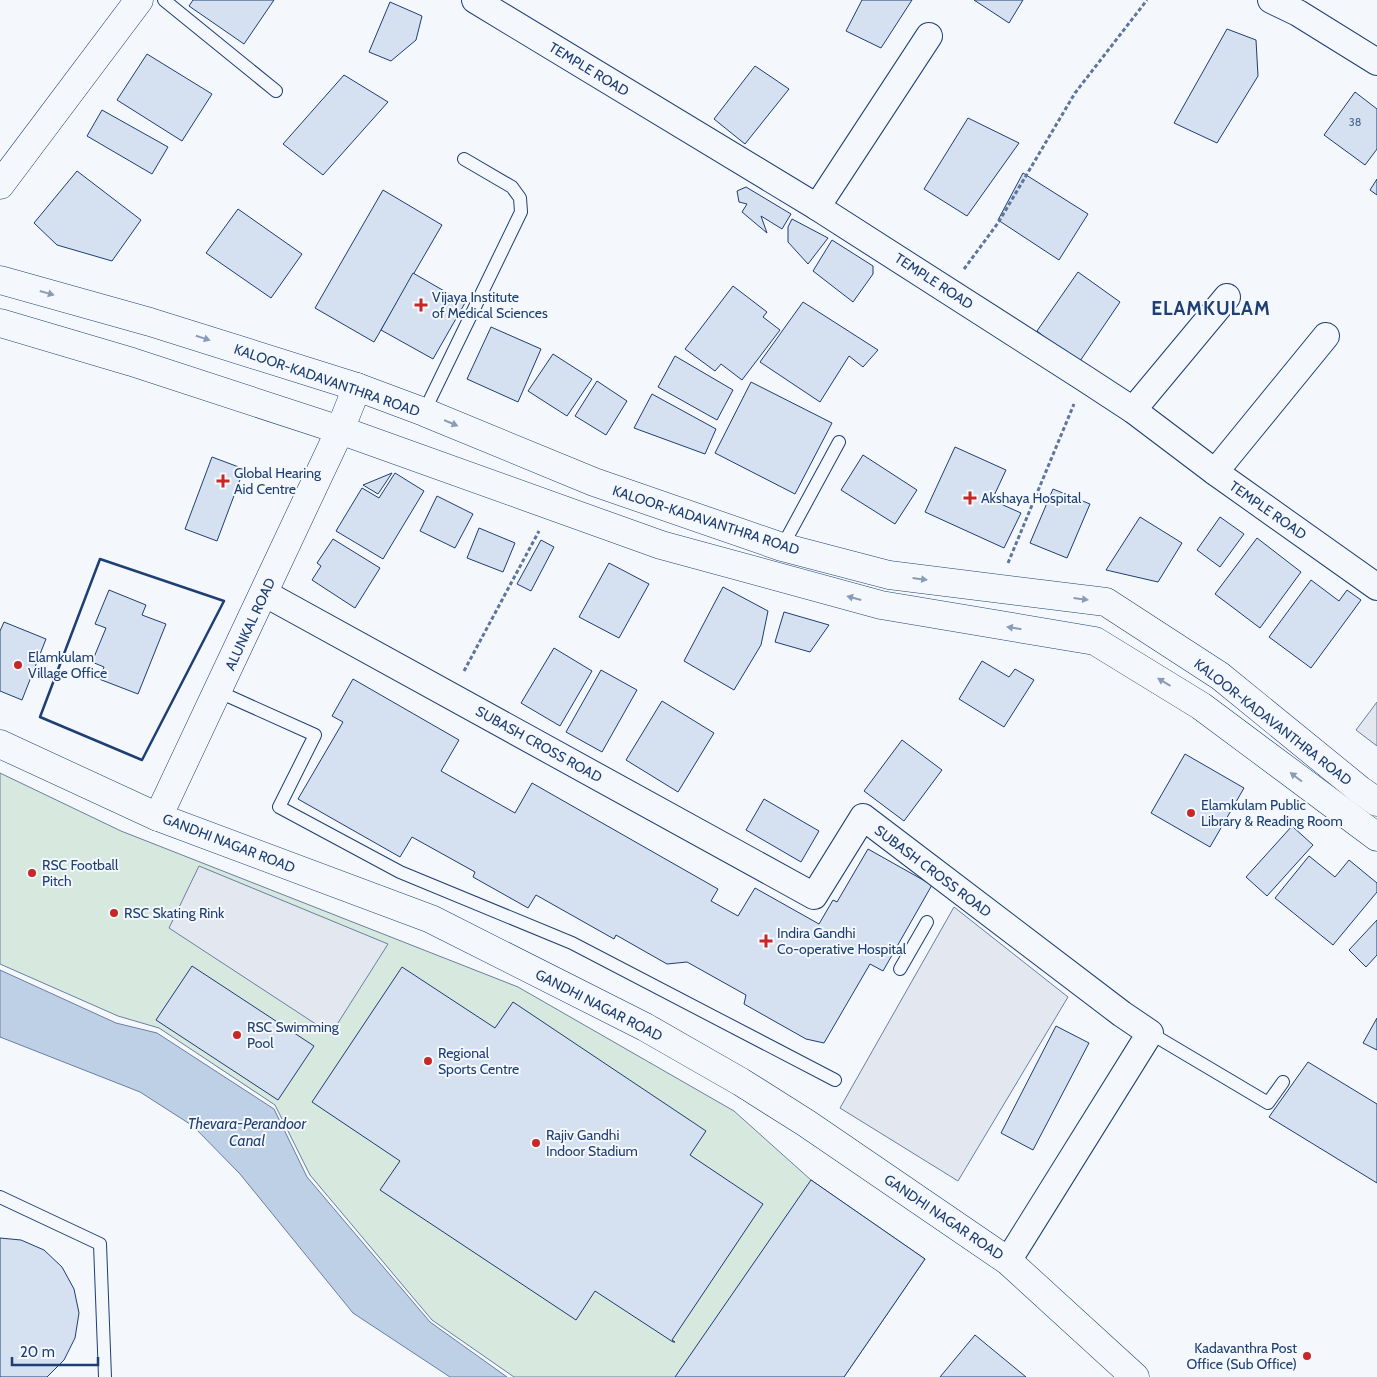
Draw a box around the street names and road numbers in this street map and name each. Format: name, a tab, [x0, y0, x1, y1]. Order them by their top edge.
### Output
street label: TEMPLE ROAD	[546, 38, 632, 100]
street label: TEMPLE ROAD	[891, 249, 977, 313]
street label: KALOOR-KADAVANTHRA ROAD	[232, 340, 422, 420]
street label: TEMPLE ROAD	[1226, 477, 1310, 543]
street label: KALOOR-KADAVANTHRA ROAD	[610, 481, 802, 559]
street label: ALUNKAL ROAD	[221, 575, 279, 673]
street label: KALOOR-KADAVANTHRA ROAD	[1190, 655, 1356, 789]
street label: SUBASH CROSS ROAD	[473, 702, 605, 786]
street label: GANDHI NAGAR ROAD	[160, 809, 298, 877]
street label: SUBASH CROSS ROAD	[871, 821, 995, 921]
street label: GANDHI NAGAR ROAD	[532, 965, 666, 1045]
street label: GANDHI NAGAR ROAD	[881, 1170, 1007, 1264]

